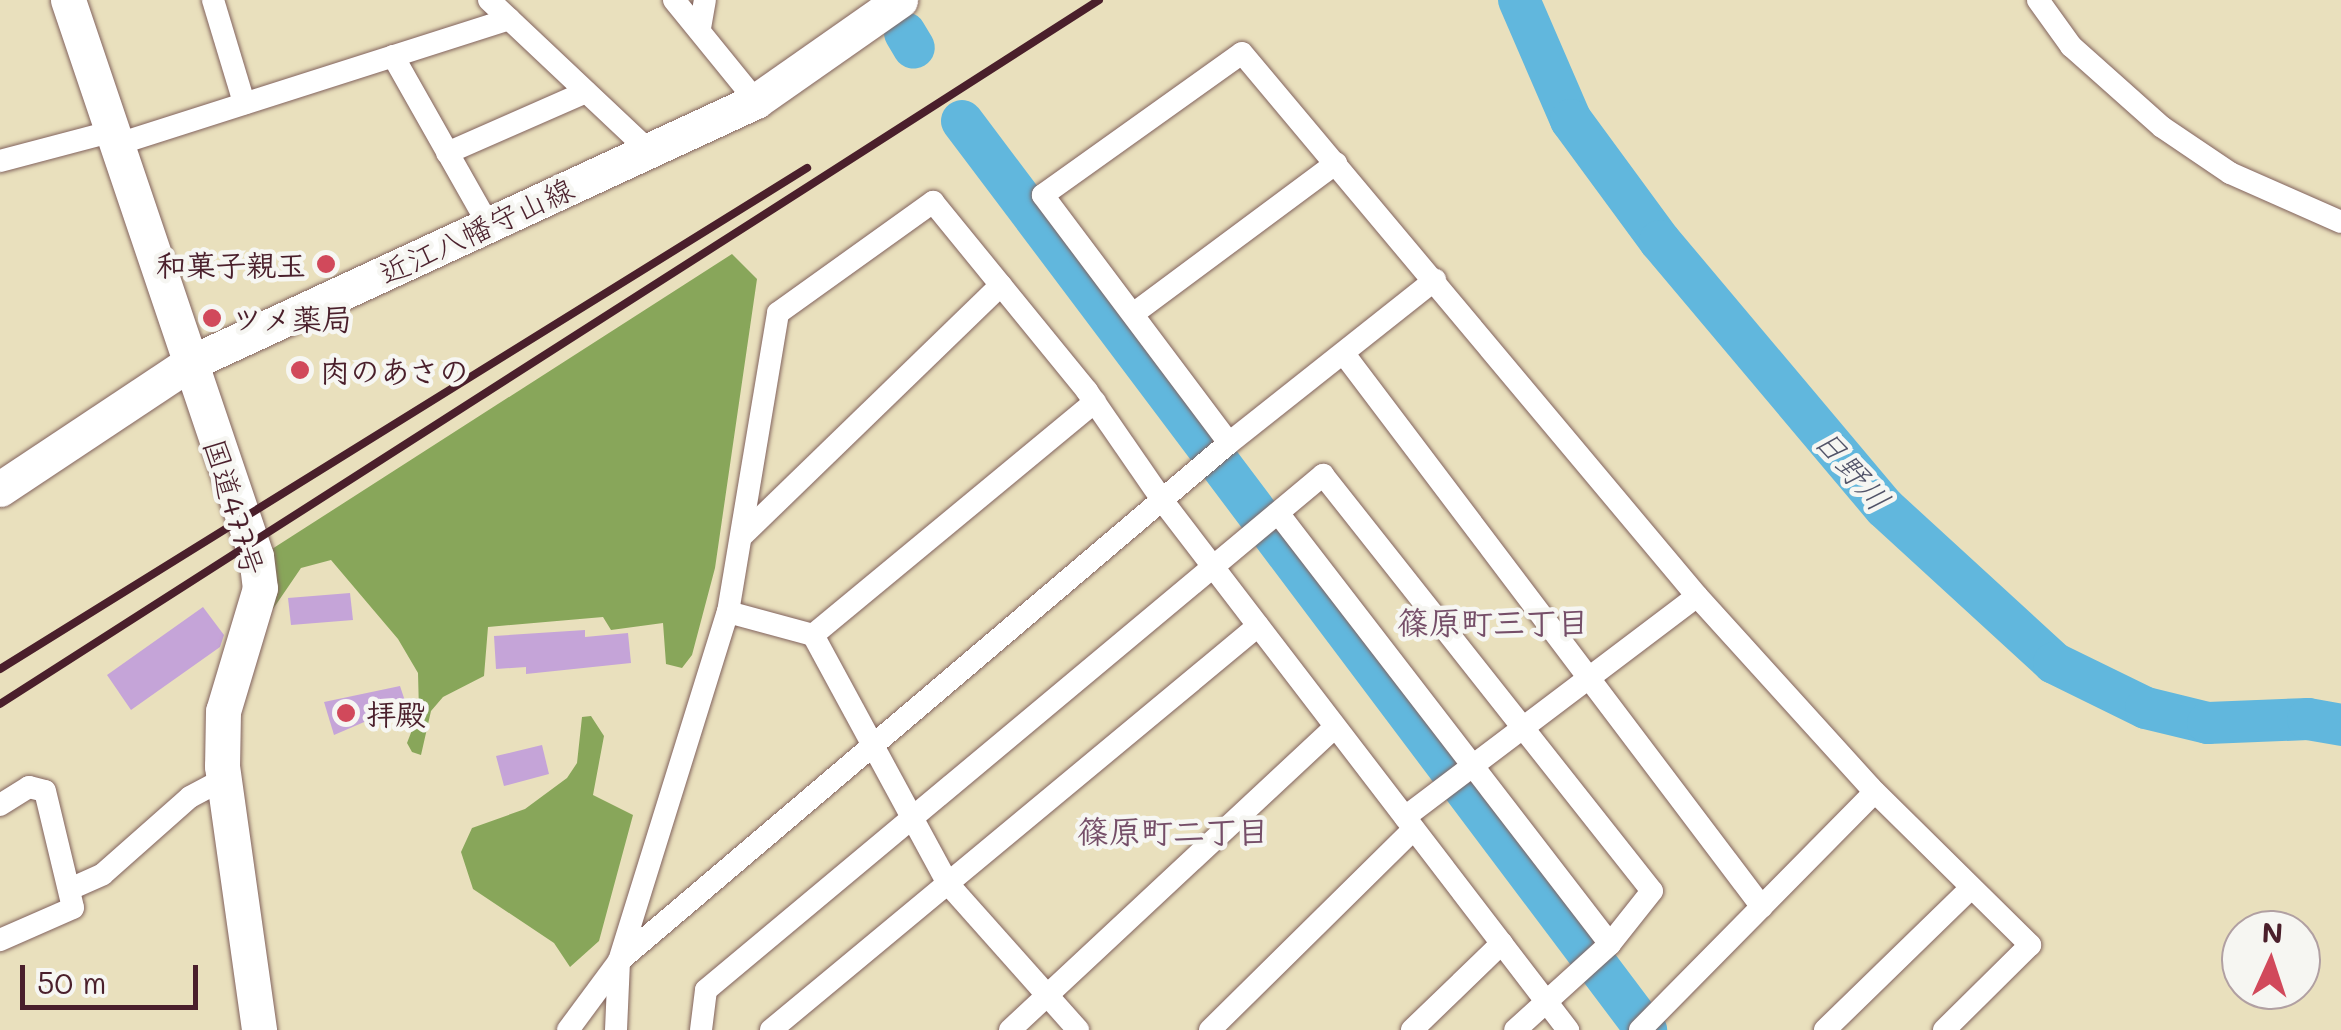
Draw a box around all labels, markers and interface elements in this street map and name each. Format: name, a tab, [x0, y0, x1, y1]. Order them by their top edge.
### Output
street label: 近江八幡守山線	[373, 169, 579, 291]
place label: 和菓子親玉	[156, 246, 306, 282]
marker: 和菓子親玉	[315, 253, 337, 275]
place label: ツメ薬局	[232, 300, 352, 336]
marker: ツメ薬局	[201, 307, 223, 329]
place label: 肉のあさの	[320, 352, 470, 388]
marker: 肉のあさの	[289, 359, 311, 381]
water label: 日野川	[1807, 420, 1899, 518]
street label: 国道477号	[197, 434, 273, 580]
district label: 篠原町三丁目	[1397, 602, 1589, 640]
place label: 拝殿	[366, 695, 426, 731]
marker: 拝殿	[335, 702, 357, 724]
district label: 篠原町二丁目	[1077, 811, 1269, 849]
north arrow	[2221, 910, 2321, 1010]
text: N	[2261, 914, 2284, 951]
scale bar	[25, 945, 202, 1007]
text: 50 m	[37, 962, 107, 1002]

